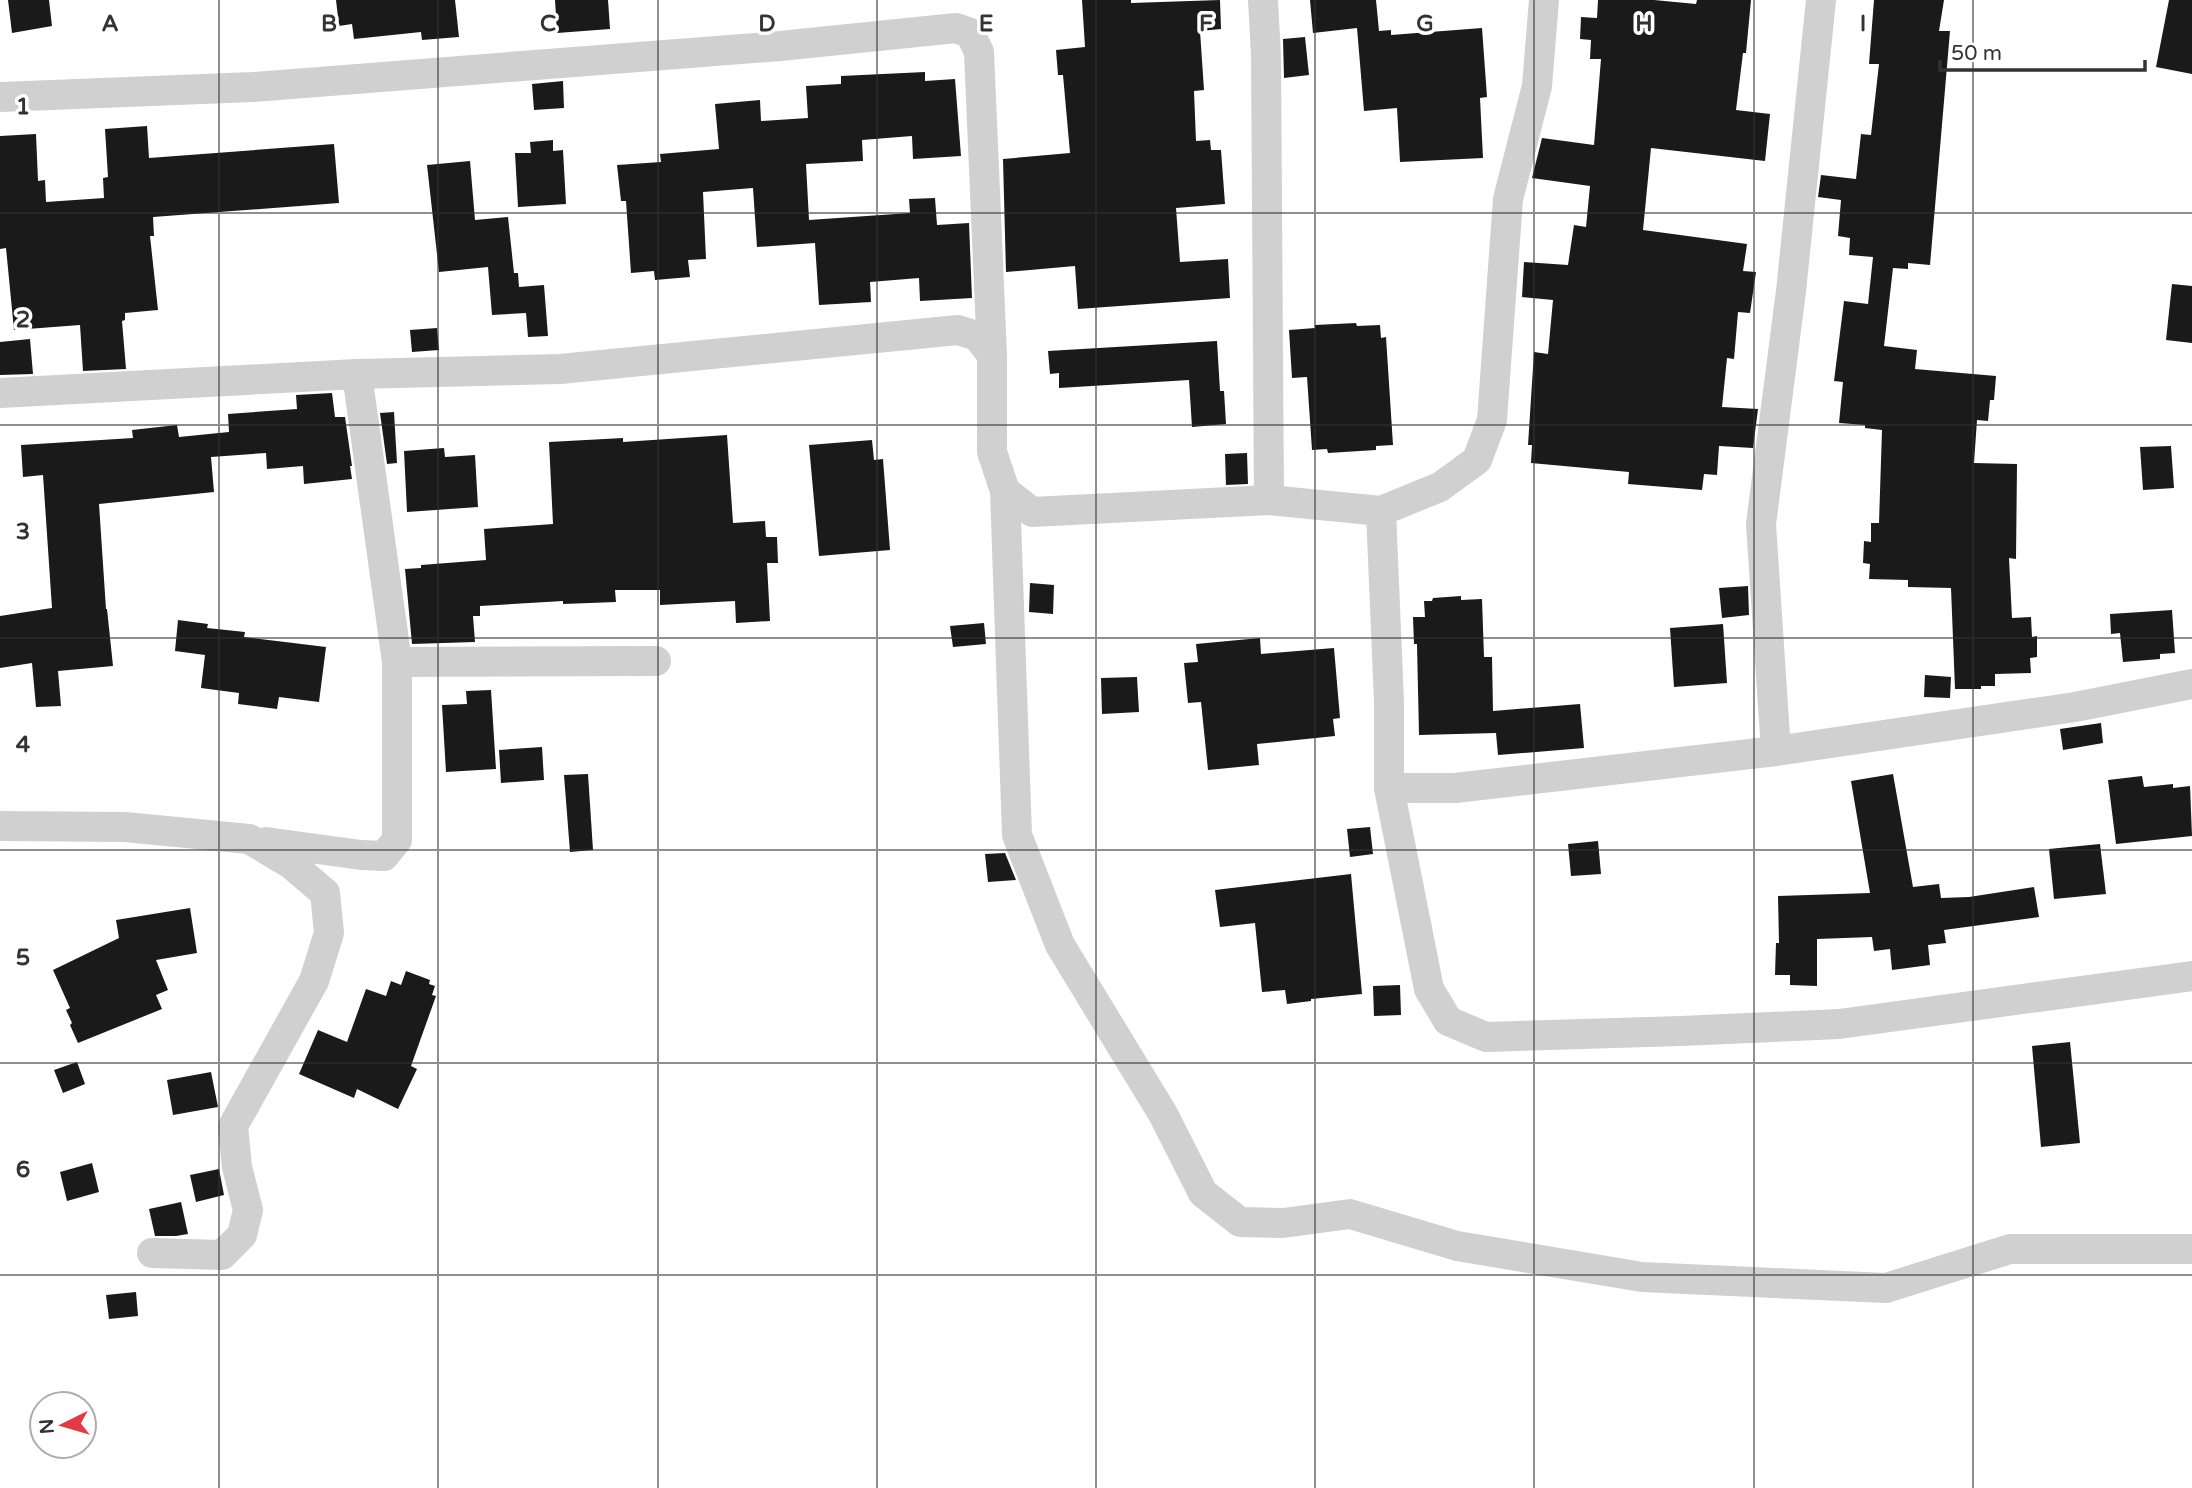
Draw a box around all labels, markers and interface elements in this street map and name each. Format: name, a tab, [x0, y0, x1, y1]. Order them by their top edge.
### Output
text: A	[101, 10, 119, 38]
text: B	[321, 10, 337, 38]
text: C	[540, 10, 556, 38]
text: D	[758, 10, 776, 38]
text: E	[979, 10, 993, 38]
text: F	[1199, 10, 1213, 38]
text: G	[1416, 10, 1434, 38]
text: H	[1635, 10, 1653, 38]
text: I	[1860, 10, 1866, 38]
scale bar	[1940, 28, 2145, 72]
text: 50 m	[1951, 41, 2002, 66]
text: 1	[16, 93, 30, 121]
text: 2	[16, 306, 30, 334]
text: 3	[16, 518, 30, 546]
text: 4	[16, 731, 31, 759]
text: 5	[16, 944, 30, 972]
text: 6	[16, 1156, 30, 1184]
north arrow	[28, 1390, 98, 1460]
text: N	[35, 1418, 59, 1435]

